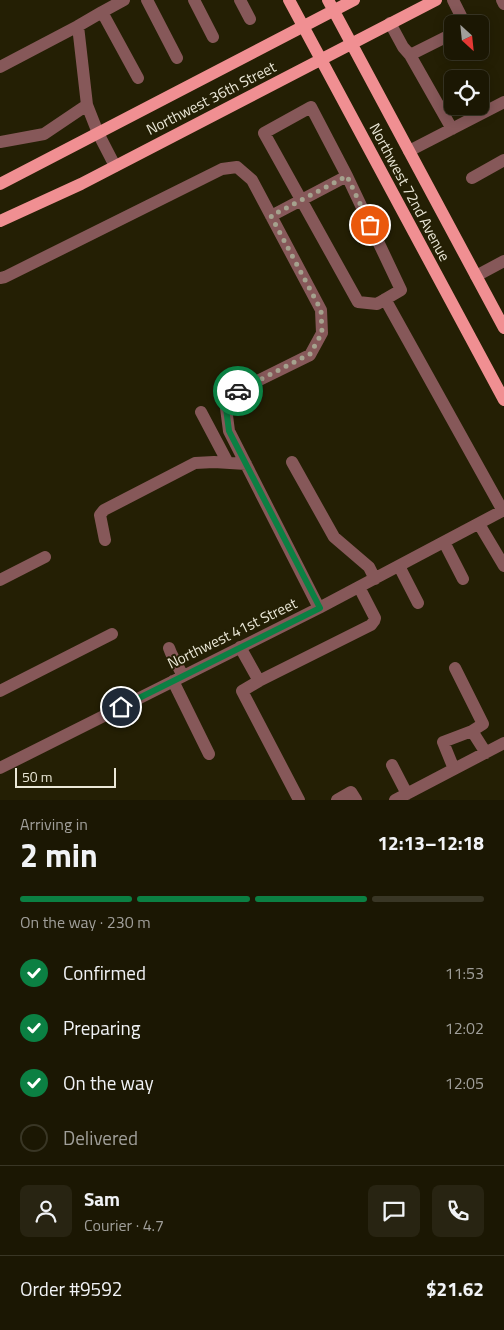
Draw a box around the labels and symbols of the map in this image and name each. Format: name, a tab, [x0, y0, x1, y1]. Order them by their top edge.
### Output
north arrow	[444, 15, 489, 60]
street label: Northwest 36th Street	[142, 55, 281, 141]
street label: Northwest 72nd Avenue	[364, 119, 456, 265]
pin	[349, 204, 391, 246]
courier	[213, 366, 263, 416]
street label: Northwest 41st Street	[163, 591, 301, 674]
pin	[100, 686, 142, 728]
scale bar	[15, 765, 116, 788]

